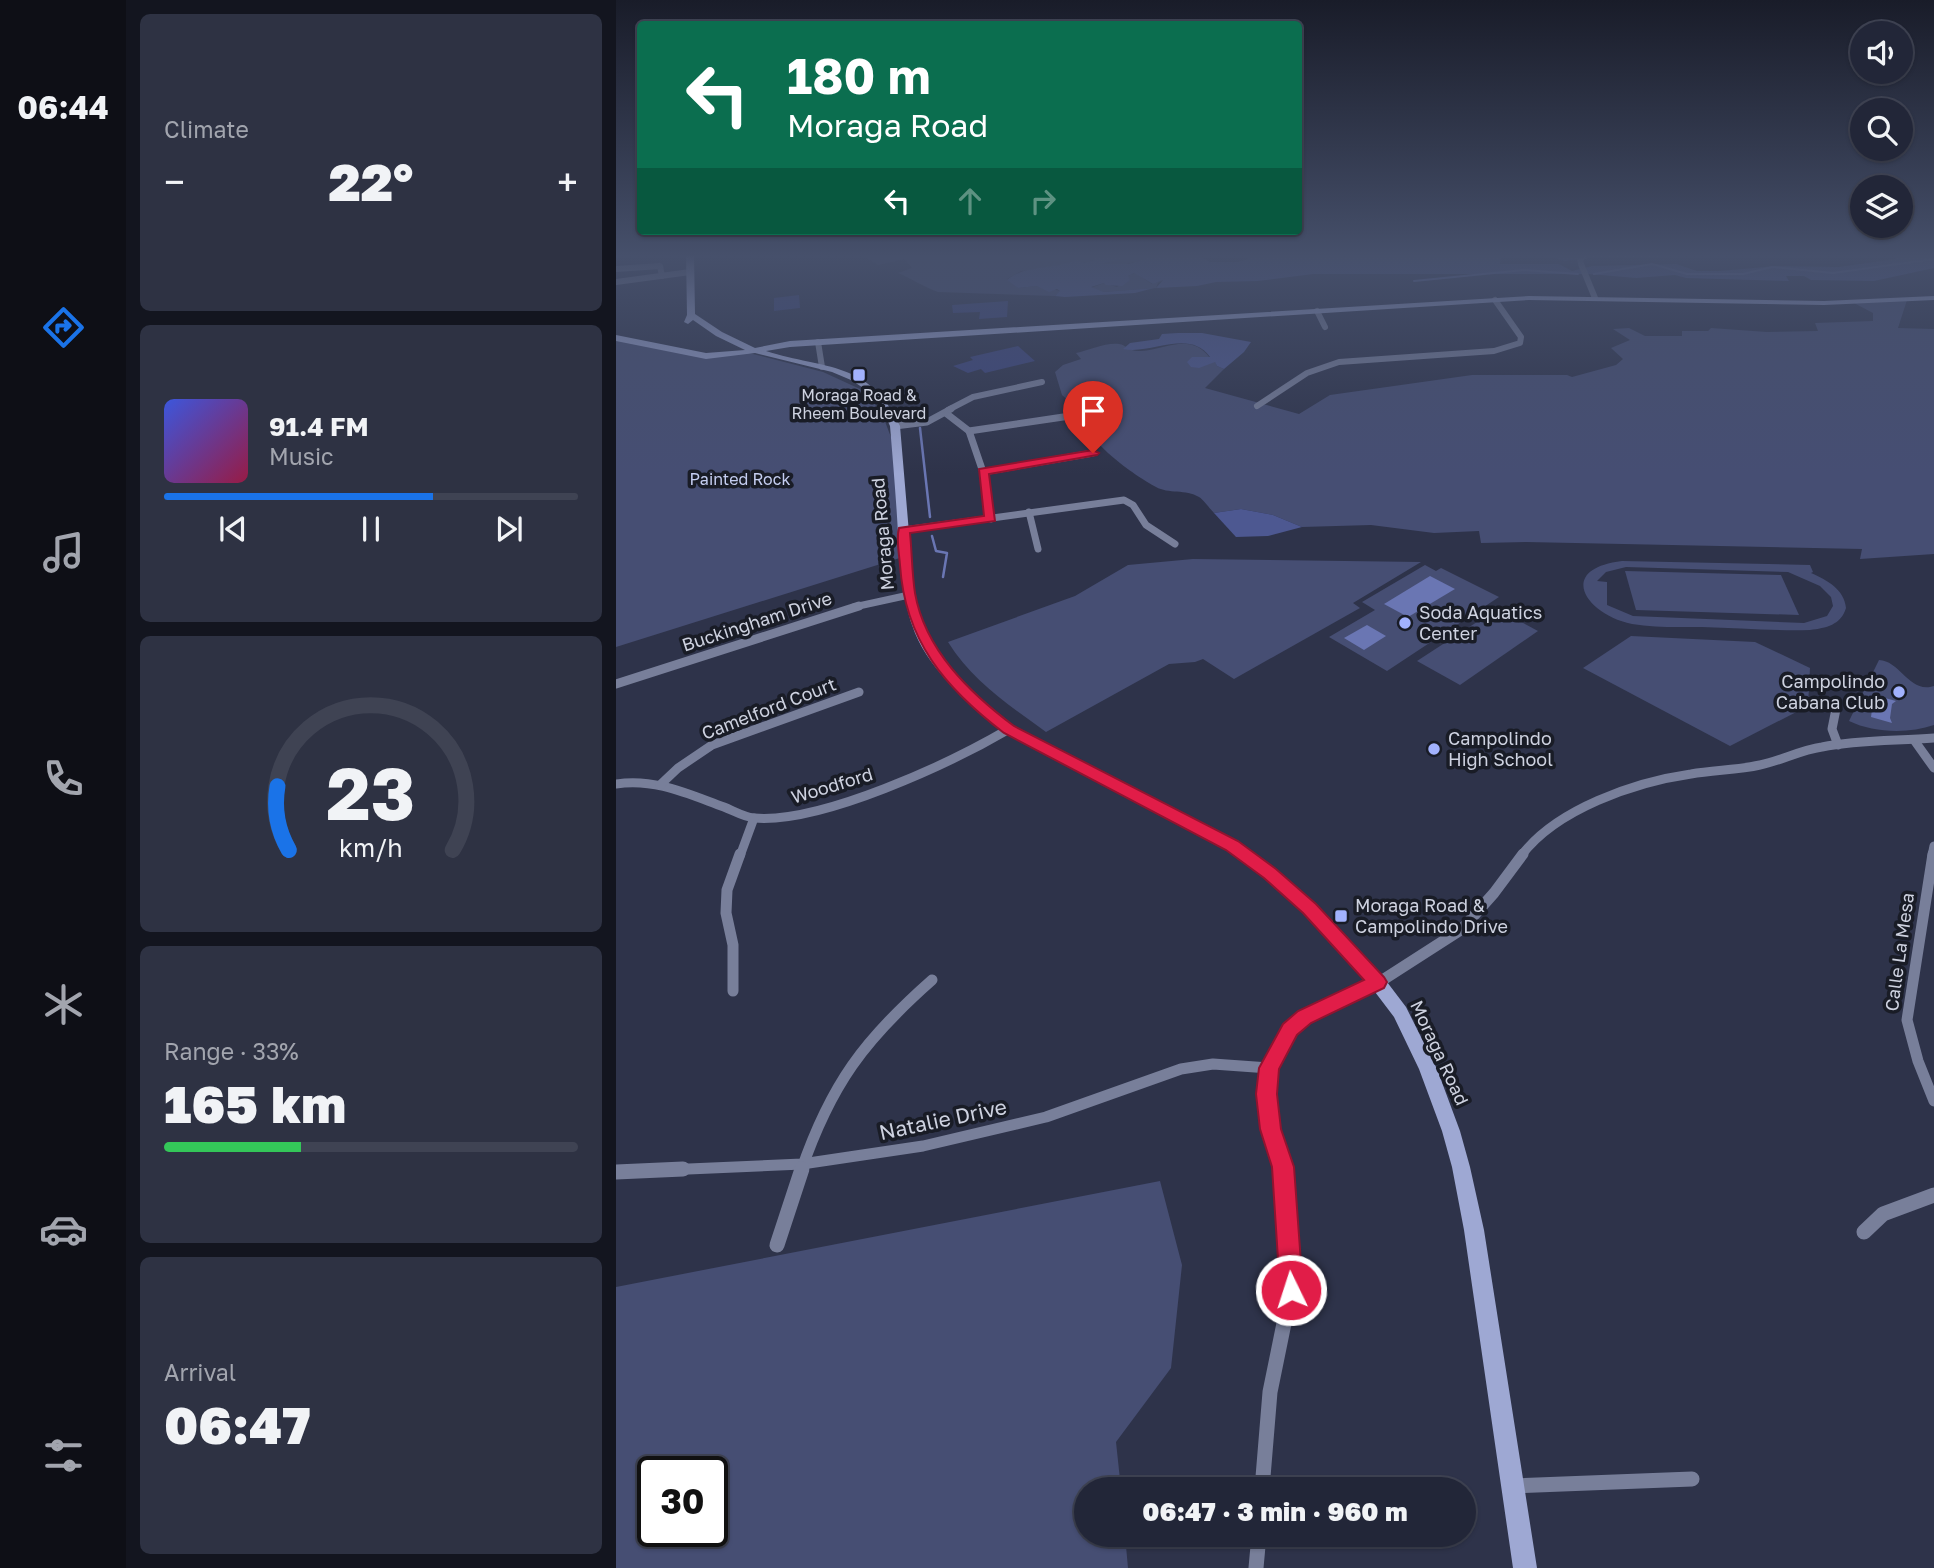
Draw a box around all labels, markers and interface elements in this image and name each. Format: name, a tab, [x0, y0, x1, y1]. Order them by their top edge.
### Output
map controls	[1850, 21, 1913, 238]
button: sound	[1850, 21, 1913, 84]
text: 180 m	[787, 46, 931, 105]
icon: left	[672, 49, 763, 140]
text: 06:44	[17, 88, 109, 126]
button: search	[1850, 98, 1913, 161]
text: Moraga Road	[787, 106, 988, 144]
text: Climate	[164, 115, 249, 143]
text: 22°	[329, 150, 413, 212]
text: −	[164, 159, 185, 204]
text: +	[557, 159, 578, 204]
button: layers	[1850, 175, 1913, 238]
icon: left	[878, 182, 916, 220]
icon: ahead	[951, 182, 989, 220]
icon: right	[1024, 182, 1062, 220]
icon: directions	[39, 303, 88, 352]
marker: Moraga Road & Rheem Boulevard	[851, 367, 867, 383]
pin	[1063, 381, 1123, 453]
place label: Moraga Road & Rheem Boulevard	[792, 385, 926, 423]
icon: arrive	[1074, 392, 1112, 430]
text: 91.4 FM	[269, 411, 369, 442]
text: Music	[269, 442, 334, 470]
park label: Painted Rock	[690, 469, 790, 489]
street label: Moraga Road	[866, 477, 898, 591]
icon: previous	[214, 510, 252, 548]
icon: pause	[352, 510, 390, 548]
icon: next	[490, 510, 528, 548]
icon: music	[39, 528, 88, 577]
street label: Buckingham Drive	[679, 586, 834, 656]
place label: Soda Aquatics Center	[1419, 601, 1542, 644]
marker: Soda Aquatics Center	[1397, 615, 1413, 631]
place label: Campolindo Cabana Club	[1776, 670, 1885, 713]
street label: Camelford Court	[698, 672, 839, 744]
marker: Campolindo Cabana Club	[1891, 684, 1907, 700]
place label: Campolindo High School	[1448, 727, 1553, 770]
marker: Campolindo High School	[1426, 741, 1442, 757]
text: 23	[327, 749, 415, 836]
icon: phone	[39, 754, 88, 803]
street label: Woodford	[788, 762, 875, 808]
text: km/h	[339, 832, 403, 863]
street label: Calle La Mesa	[1880, 891, 1918, 1013]
place label: Moraga Road & Campolindo Drive	[1355, 894, 1508, 937]
marker: Moraga Road & Campolindo Drive	[1333, 908, 1349, 924]
icon: climate	[39, 980, 88, 1029]
street label: Moraga Road	[1406, 997, 1474, 1108]
text: Range · 33%	[164, 1037, 299, 1065]
text: 165 km	[164, 1072, 346, 1134]
street label: Natalie Drive	[877, 1093, 1009, 1145]
icon: car	[39, 1205, 88, 1254]
position arrow	[1254, 1253, 1328, 1327]
text: Arrival	[164, 1358, 236, 1386]
text: 06:47	[164, 1393, 311, 1455]
icon: filters	[39, 1431, 88, 1480]
speed limit sign: 30	[637, 1456, 728, 1547]
text: 06:47 · 3 min · 960 m	[1142, 1496, 1408, 1527]

